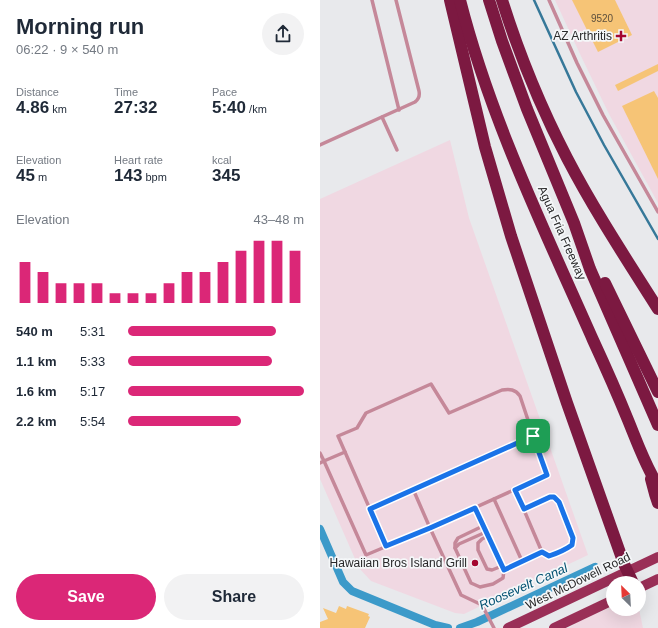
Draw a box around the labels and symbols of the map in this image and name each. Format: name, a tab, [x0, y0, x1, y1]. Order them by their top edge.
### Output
house number: 9520	[591, 13, 614, 24]
place label: AZ Arthritis	[553, 29, 612, 43]
marker: AZ Arthritis	[615, 30, 627, 42]
street label: Agua Fria Freeway	[535, 184, 589, 282]
pin	[516, 419, 550, 453]
street label: West McDowell Road	[523, 550, 633, 612]
place label: Hawaiian Bros Island Grill	[330, 556, 467, 570]
marker: Hawaiian Bros Island Grill	[470, 558, 480, 568]
water label: Roosevelt Canal	[477, 560, 571, 613]
north arrow	[606, 576, 646, 616]

